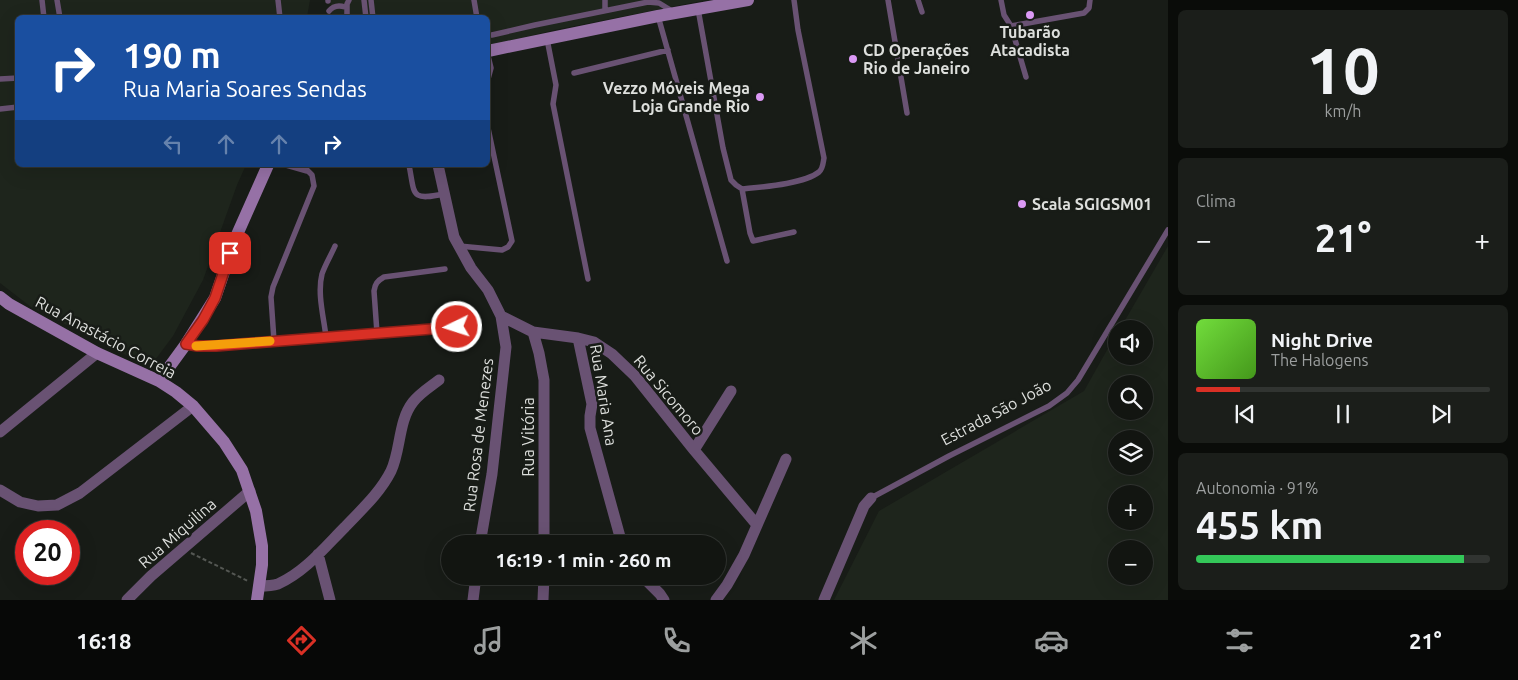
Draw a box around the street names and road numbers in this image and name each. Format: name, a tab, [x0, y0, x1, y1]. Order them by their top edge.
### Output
street label: Rua Anastácio Correia	[33, 292, 179, 382]
street label: Rua Maria Ana	[587, 343, 621, 447]
street label: Rua Sicomoro	[630, 351, 708, 439]
street label: Rua Rosa de Menezes	[460, 357, 496, 513]
street label: Estrada São João	[938, 375, 1054, 449]
street label: Rua Vitória	[519, 397, 537, 477]
street label: Rua Miquilina	[135, 495, 219, 571]

